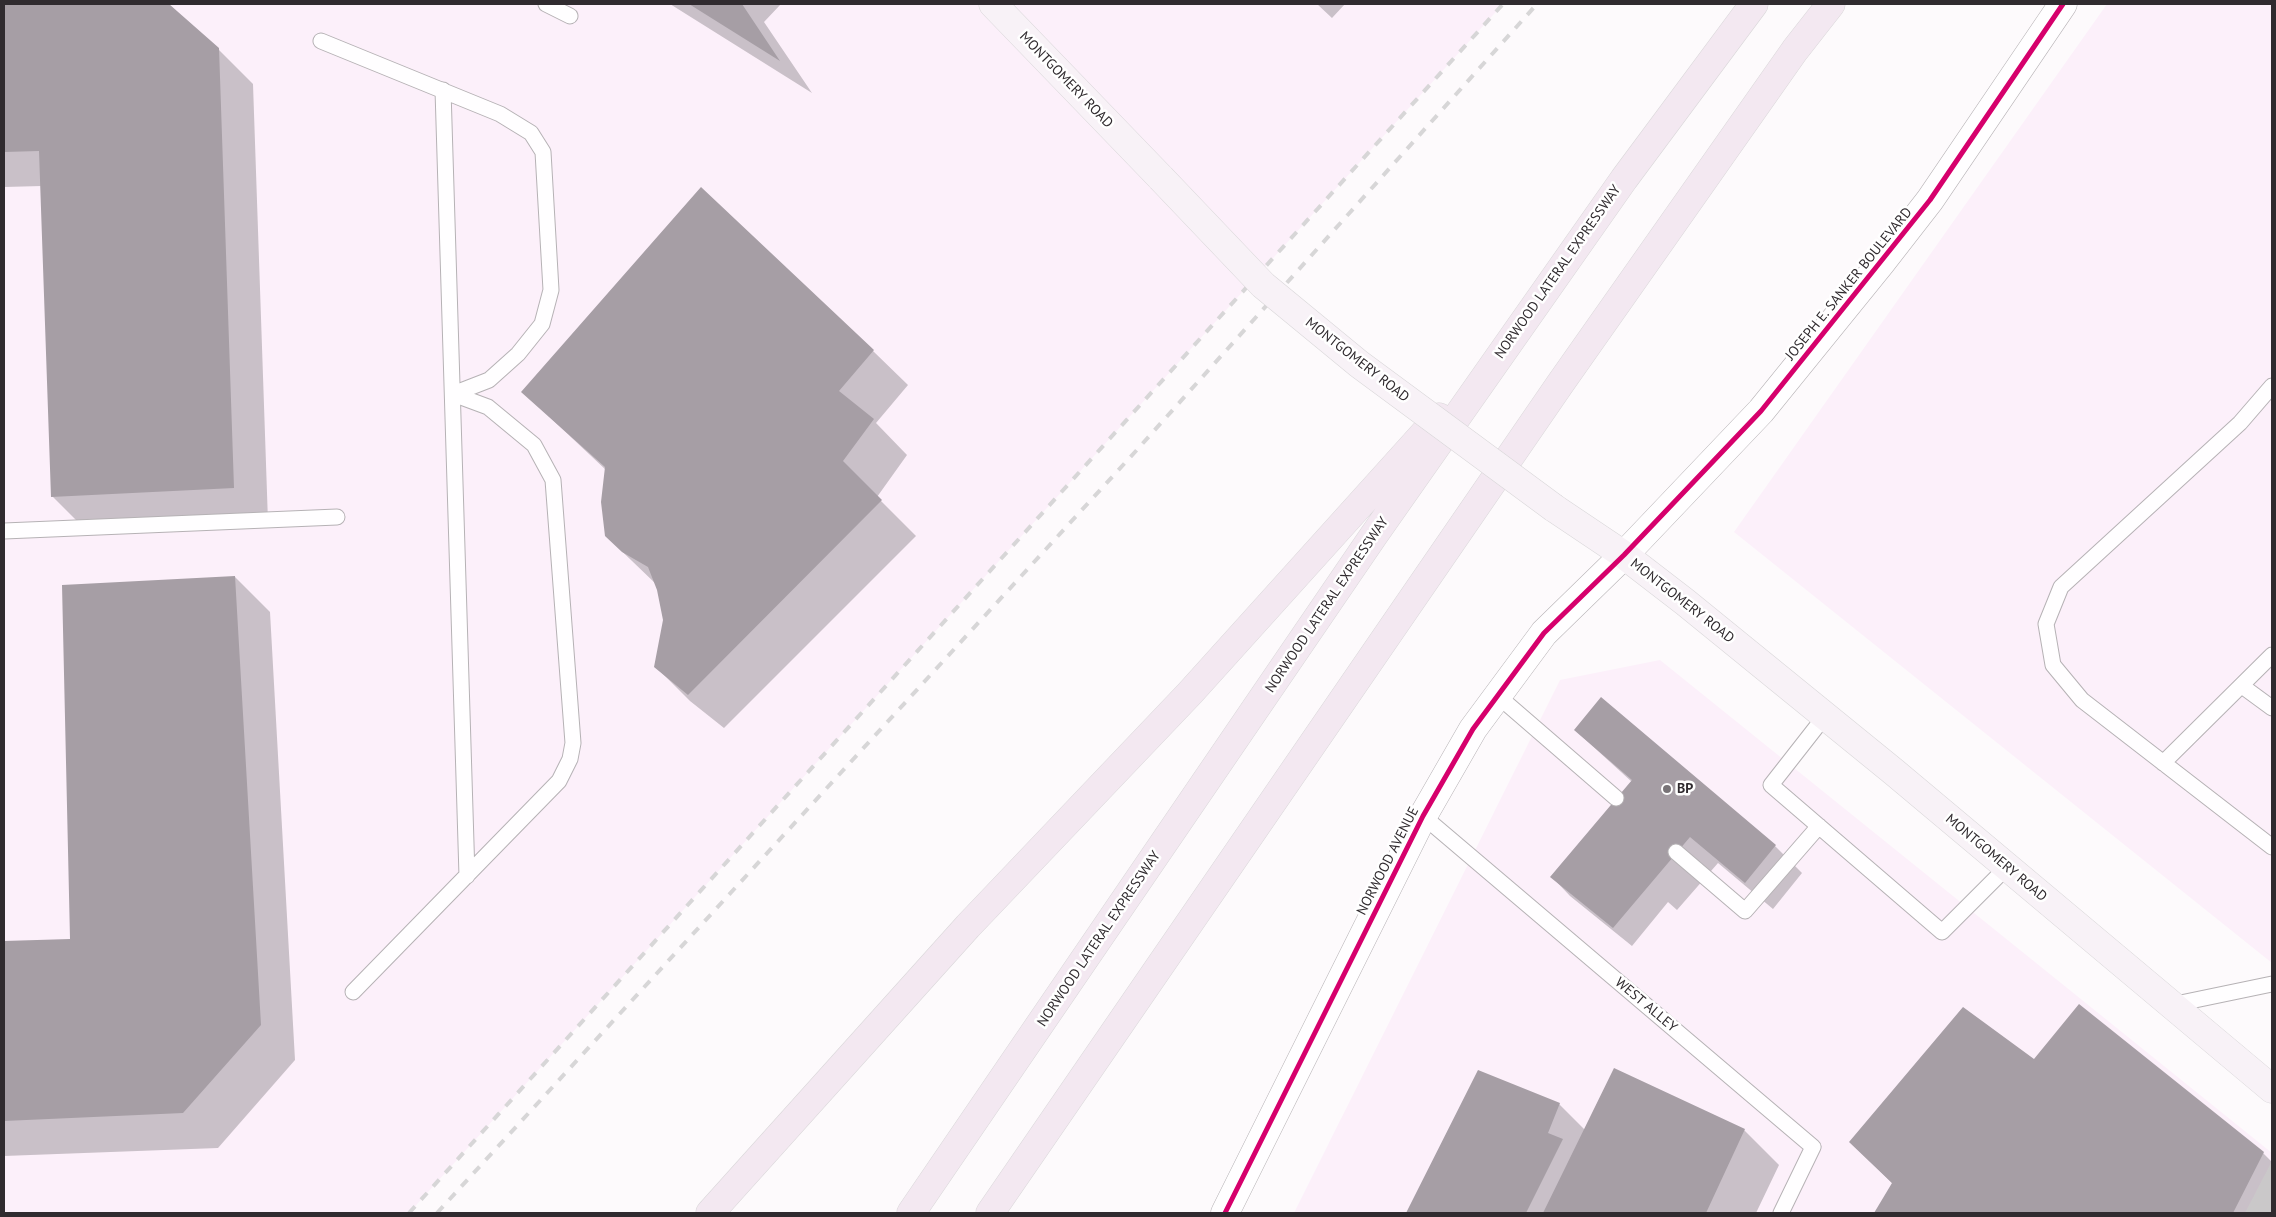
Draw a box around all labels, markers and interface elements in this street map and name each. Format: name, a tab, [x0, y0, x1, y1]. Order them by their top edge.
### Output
street label: MONTGOMERY ROAD	[1016, 28, 1116, 132]
street label: NORWOOD LATERAL EXPRESSWAY	[1491, 182, 1625, 362]
street label: JOSEPH E. SANKER BOULEVARD	[1782, 204, 1916, 364]
street label: MONTGOMERY ROAD	[1302, 314, 1412, 406]
street label: NORWOOD LATERAL EXPRESSWAY	[1262, 514, 1392, 696]
street label: MONTGOMERY ROAD	[1627, 555, 1737, 647]
place label: BP	[1677, 781, 1693, 797]
marker: BP	[1661, 783, 1673, 795]
street label: NORWOOD AVENUE	[1353, 804, 1423, 918]
street label: MONTGOMERY ROAD	[1942, 811, 2050, 905]
street label: NORWOOD LATERAL EXPRESSWAY	[1034, 848, 1164, 1030]
street label: WEST ALLEY	[1611, 974, 1681, 1036]

